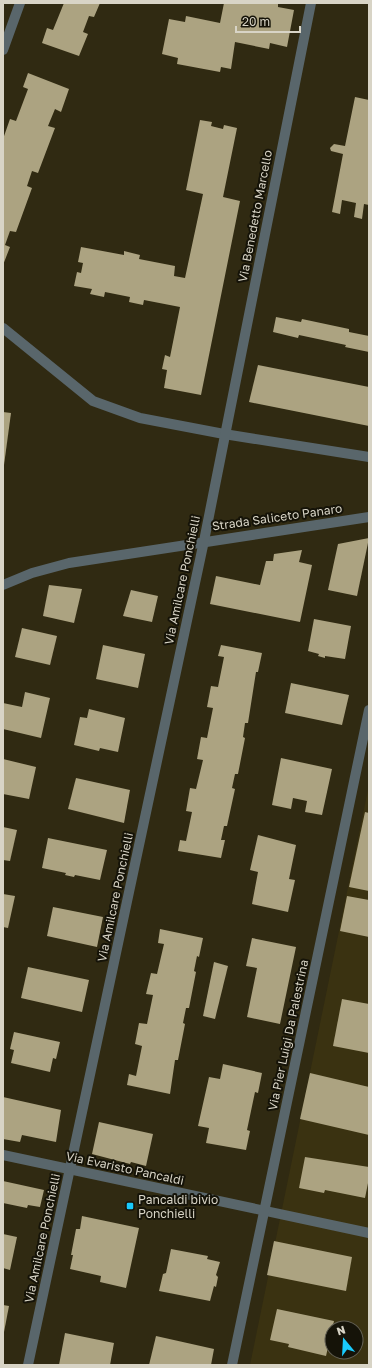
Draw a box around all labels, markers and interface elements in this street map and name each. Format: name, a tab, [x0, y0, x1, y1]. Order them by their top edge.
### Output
scale bar	[236, 8, 300, 34]
text: 20 m	[242, 14, 270, 29]
street label: Via Benedetto Marcello	[235, 149, 275, 283]
street label: Strada Saliceto Panaro	[211, 500, 343, 534]
street label: Via Amilcare Ponchielli	[161, 514, 203, 646]
street label: Via Amilcare Ponchielli	[94, 831, 136, 963]
street label: Via Pier Luigi Da Palestrina	[265, 958, 311, 1112]
street label: Via Evaristo Pancaldi	[65, 1148, 185, 1188]
street label: Via Amilcare Ponchielli	[21, 1172, 63, 1304]
place label: Pancaldi bivio Ponchielli	[138, 1192, 218, 1221]
marker: Pancaldi bivio Ponchielli	[125, 1201, 135, 1211]
north arrow	[324, 1320, 364, 1360]
text: N	[335, 1323, 347, 1337]

